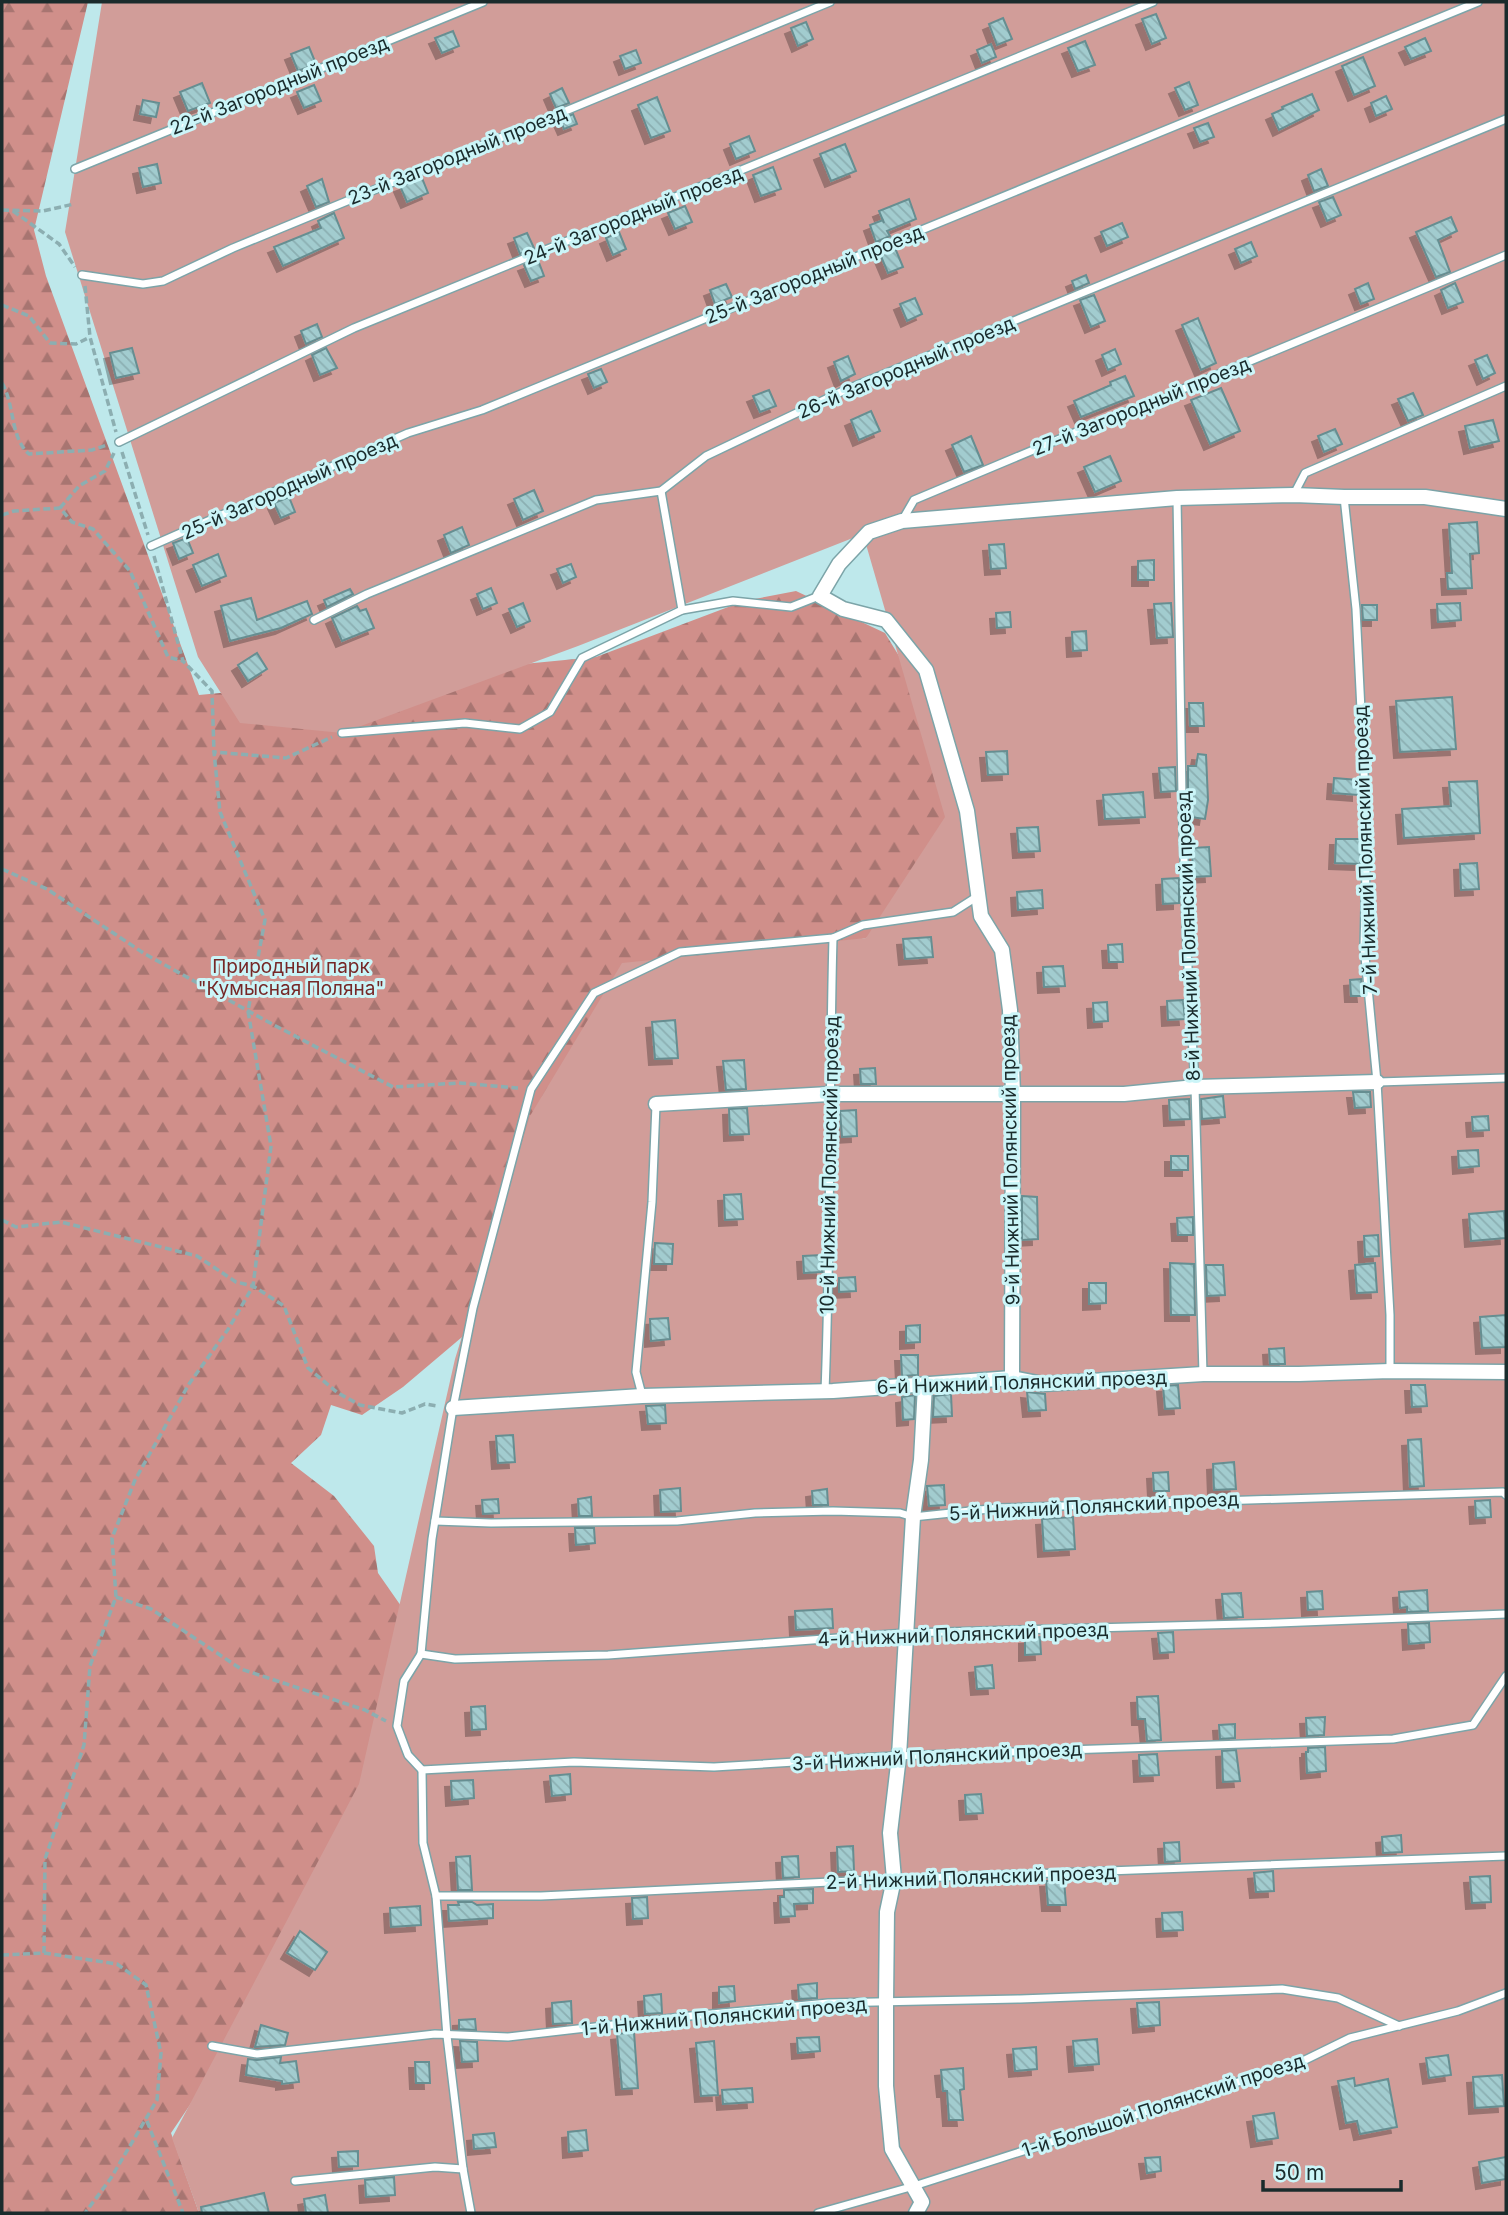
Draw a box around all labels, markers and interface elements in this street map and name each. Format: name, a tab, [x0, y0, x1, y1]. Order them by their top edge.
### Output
street label: 22-й Загородный проезд	[167, 31, 392, 140]
street label: 23-й Загородный проезд	[345, 101, 570, 210]
street label: 24-й Загородный проезд	[520, 161, 746, 270]
street label: 25-й Загородный проезд	[702, 220, 927, 329]
street label: 26-й Загородный проезд	[794, 311, 1018, 424]
street label: 27-й Загородный проезд	[1029, 352, 1253, 461]
street label: 25-й Загородный проезд	[178, 428, 401, 544]
street label: 7-й Нижний Полянский проезд	[1349, 705, 1382, 995]
street label: 8-й Нижний Полянский проезд	[1172, 790, 1205, 1082]
park label: Природный парк "Кумысная Поляна"	[198, 955, 384, 1000]
street label: 9-й Нижний Полянский проезд	[996, 1014, 1025, 1306]
street label: 10-й Нижний Полянский проезд	[815, 1015, 844, 1314]
street label: 6-й Нижний Полянский проезд	[876, 1366, 1168, 1399]
street label: 5-й Нижний Полянский проезд	[948, 1487, 1240, 1526]
street label: 4-й Нижний Полянский проезд	[817, 1618, 1109, 1651]
street label: 3-й Нижний Полянский проезд	[791, 1737, 1083, 1776]
street label: 2-й Нижний Полянский проезд	[825, 1861, 1117, 1894]
street label: 1-й Нижний Полянский проезд	[580, 1993, 868, 2040]
street label: 1-й Большой Полянский проезд	[1019, 2049, 1307, 2162]
scale bar	[1263, 2148, 1401, 2192]
text: 50 m	[1274, 2160, 1324, 2185]

